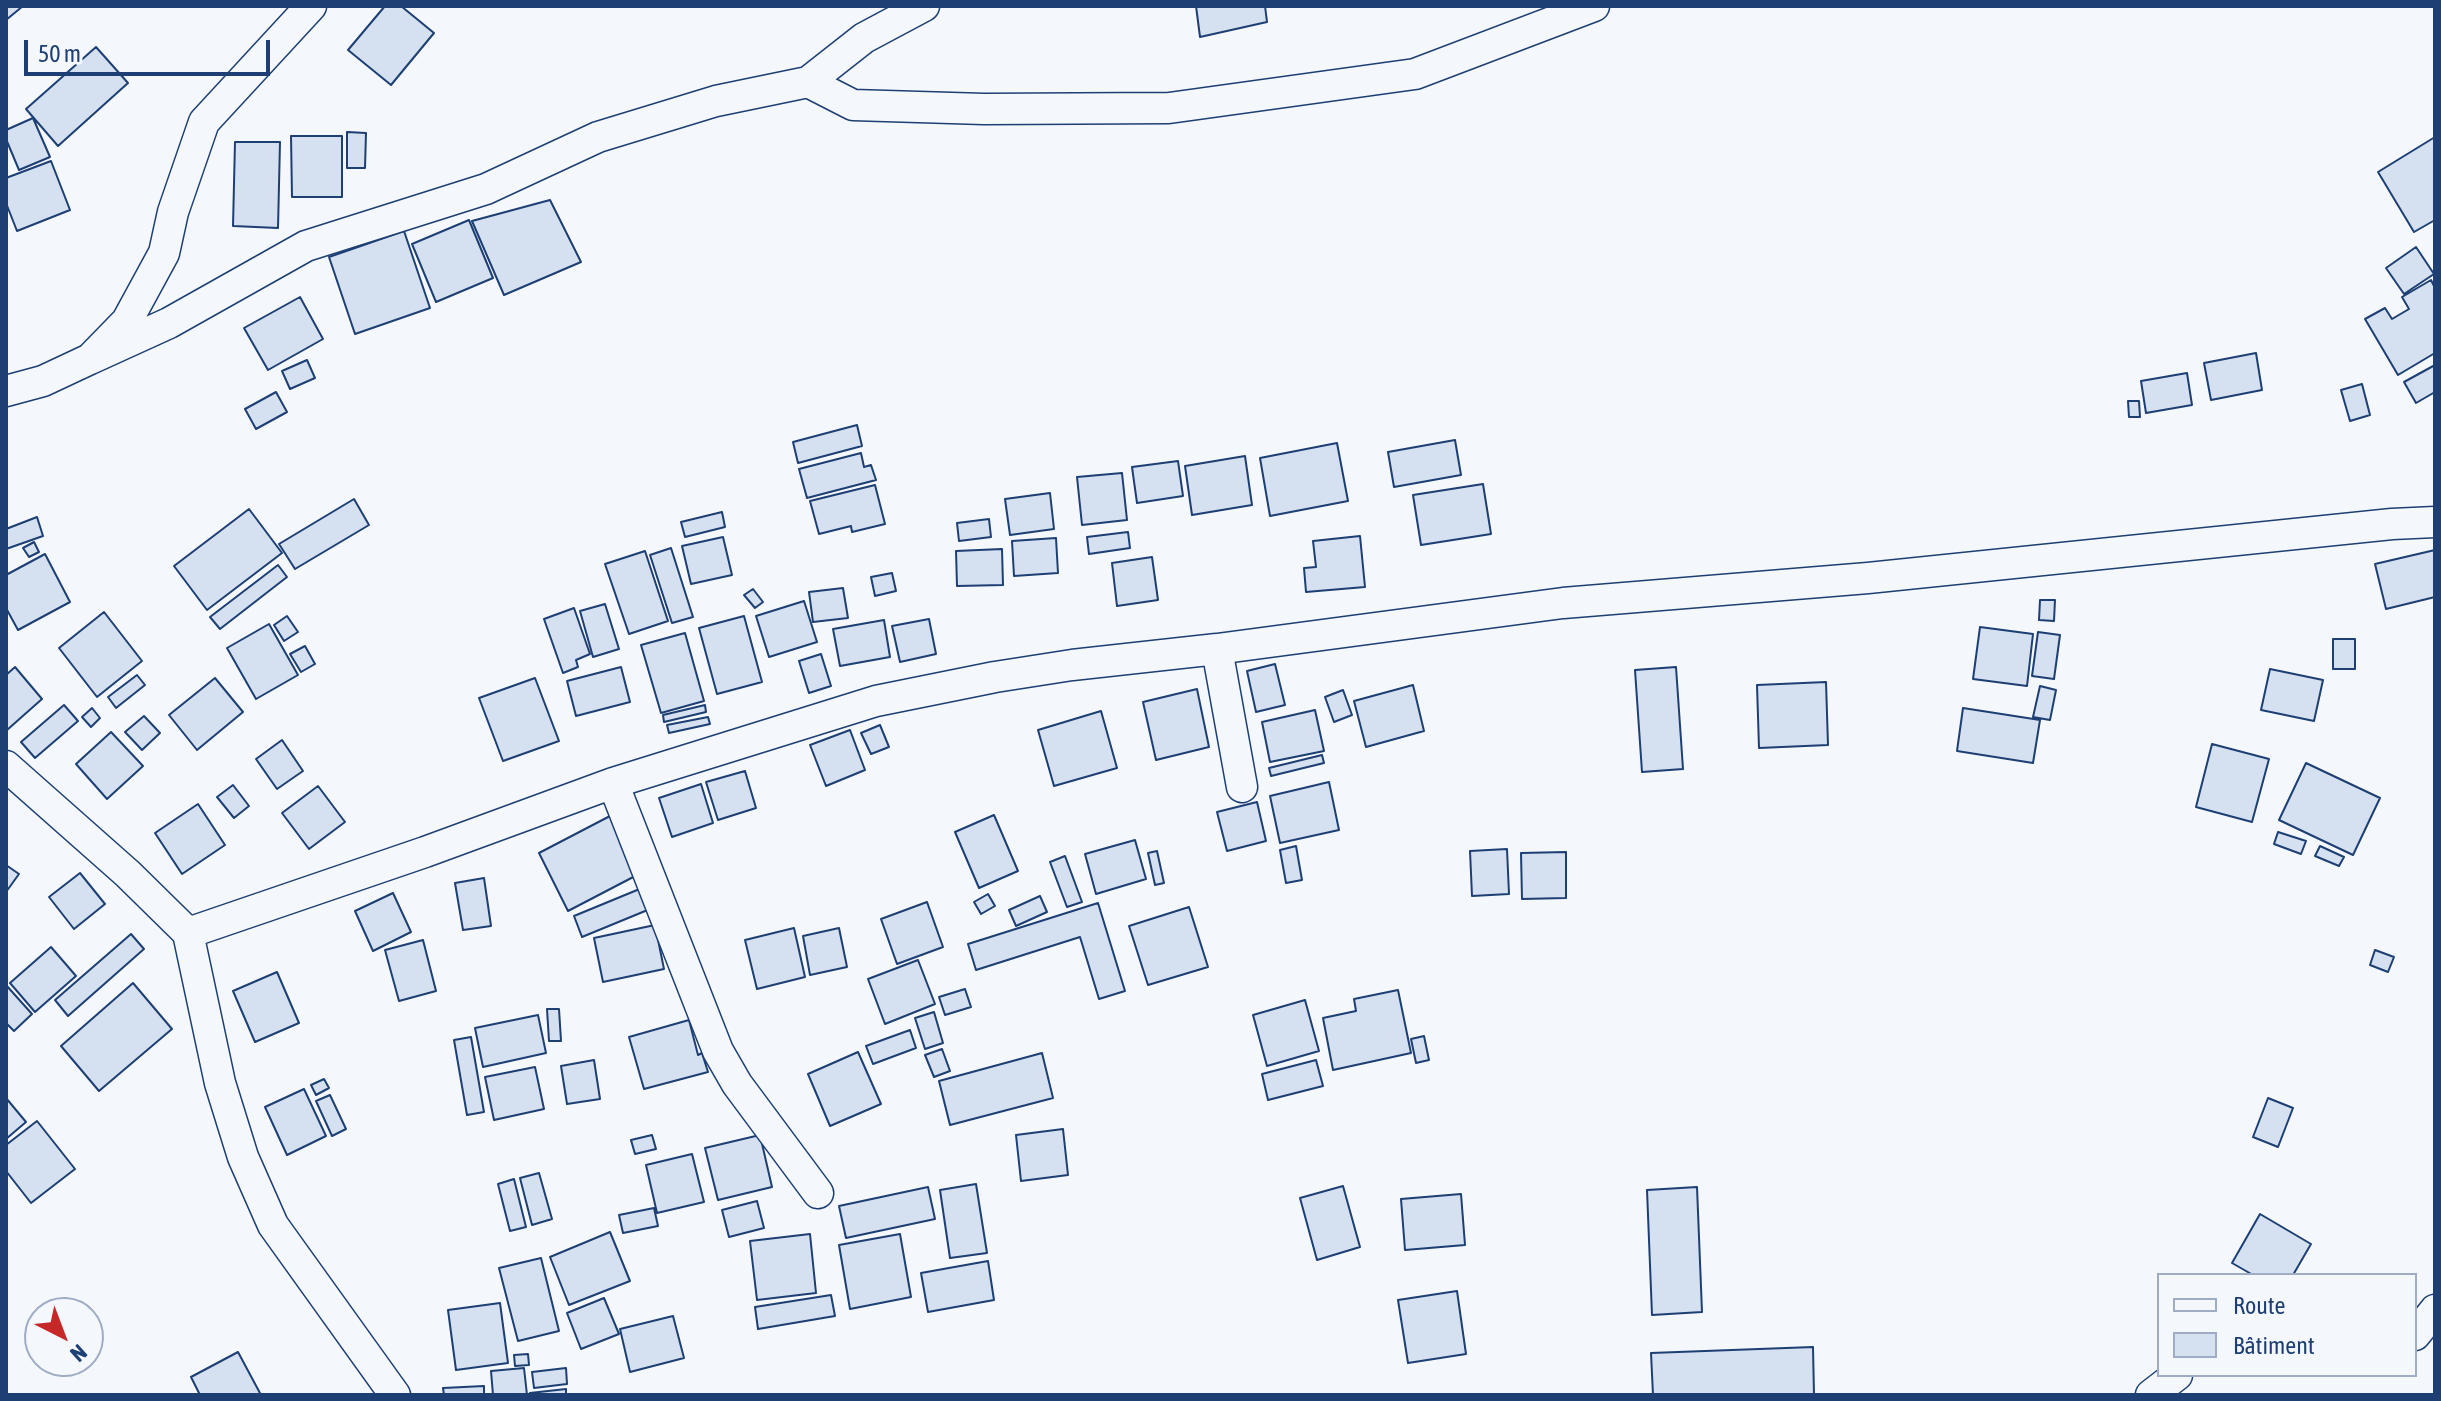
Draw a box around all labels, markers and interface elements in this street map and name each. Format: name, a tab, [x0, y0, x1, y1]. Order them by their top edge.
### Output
scale bar	[28, 24, 274, 74]
text: 50 m	[38, 40, 81, 67]
legend	[2157, 1273, 2417, 1377]
text: Route	[2233, 1292, 2285, 1319]
north arrow	[24, 1297, 104, 1377]
text: Bâtiment	[2233, 1332, 2315, 1359]
text: N	[65, 1339, 92, 1367]

